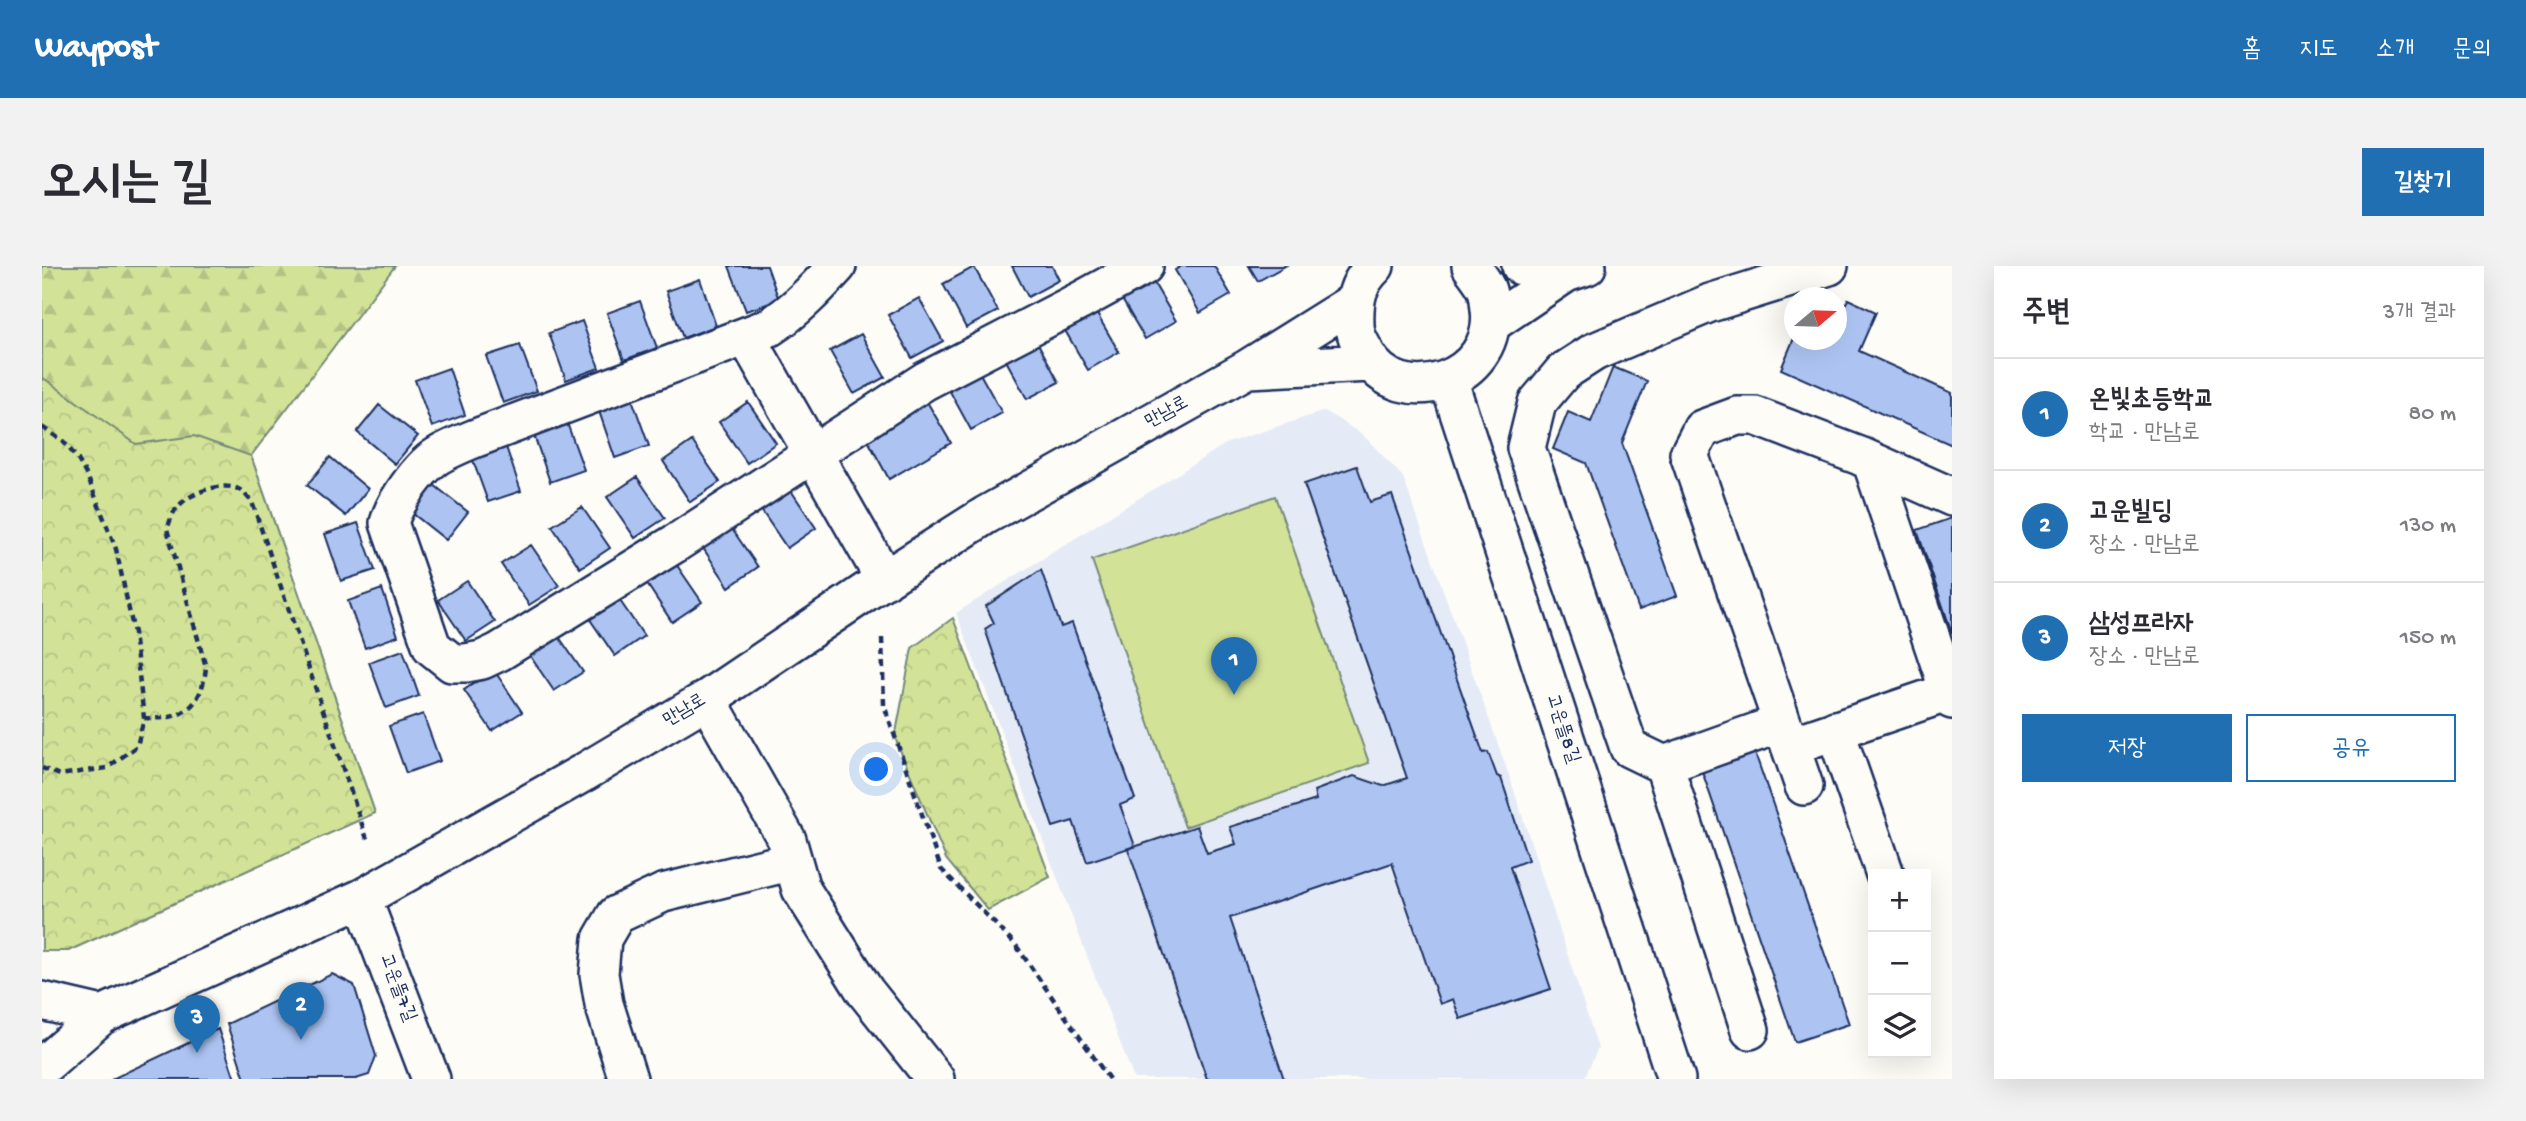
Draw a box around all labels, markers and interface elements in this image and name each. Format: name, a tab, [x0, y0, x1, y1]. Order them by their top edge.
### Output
text: Waypost	[35, 30, 157, 68]
text: 홈	[2242, 36, 2261, 65]
text: 지도	[2299, 36, 2338, 65]
text: 소개	[2376, 36, 2414, 65]
text: 문의	[2452, 36, 2491, 65]
button: 길찾기	[2362, 148, 2484, 216]
text: 오시는 길	[42, 157, 211, 215]
north arrow	[1784, 287, 1847, 350]
text: 주변	[2022, 297, 2070, 332]
text: 3개 결과	[2383, 300, 2456, 327]
text: 온빛초등학교	[2089, 386, 2215, 417]
street label: 만남로	[1141, 392, 1193, 434]
text: 1	[2040, 401, 2050, 428]
text: 80 m	[2409, 401, 2456, 428]
text: 학교 · 만남로	[2089, 420, 2200, 447]
text: 고운빌딩	[2089, 498, 2173, 529]
text: 2	[2039, 513, 2051, 540]
text: 130 m	[2400, 513, 2456, 540]
text: 장소 · 만남로	[2089, 532, 2200, 559]
text: 삼성프라자	[2089, 610, 2194, 641]
text: 3	[2039, 625, 2051, 652]
text: 150 m	[2400, 625, 2456, 652]
pin: 1	[1211, 637, 1257, 695]
text: 장소 · 만남로	[2089, 644, 2200, 671]
street label: 만남로	[659, 689, 711, 733]
street label: 고운뜰8길	[1540, 691, 1584, 767]
button: 저장	[2022, 714, 2232, 782]
button: 공유	[2246, 714, 2456, 782]
your location	[859, 752, 893, 786]
map controls	[1868, 869, 1931, 1058]
button: +	[1868, 869, 1931, 932]
button: −	[1868, 932, 1931, 995]
street label: 고운뜰7길	[374, 951, 420, 1025]
pin: 2	[278, 982, 324, 1040]
pin: 3	[174, 995, 220, 1053]
button: layers	[1868, 995, 1931, 1058]

